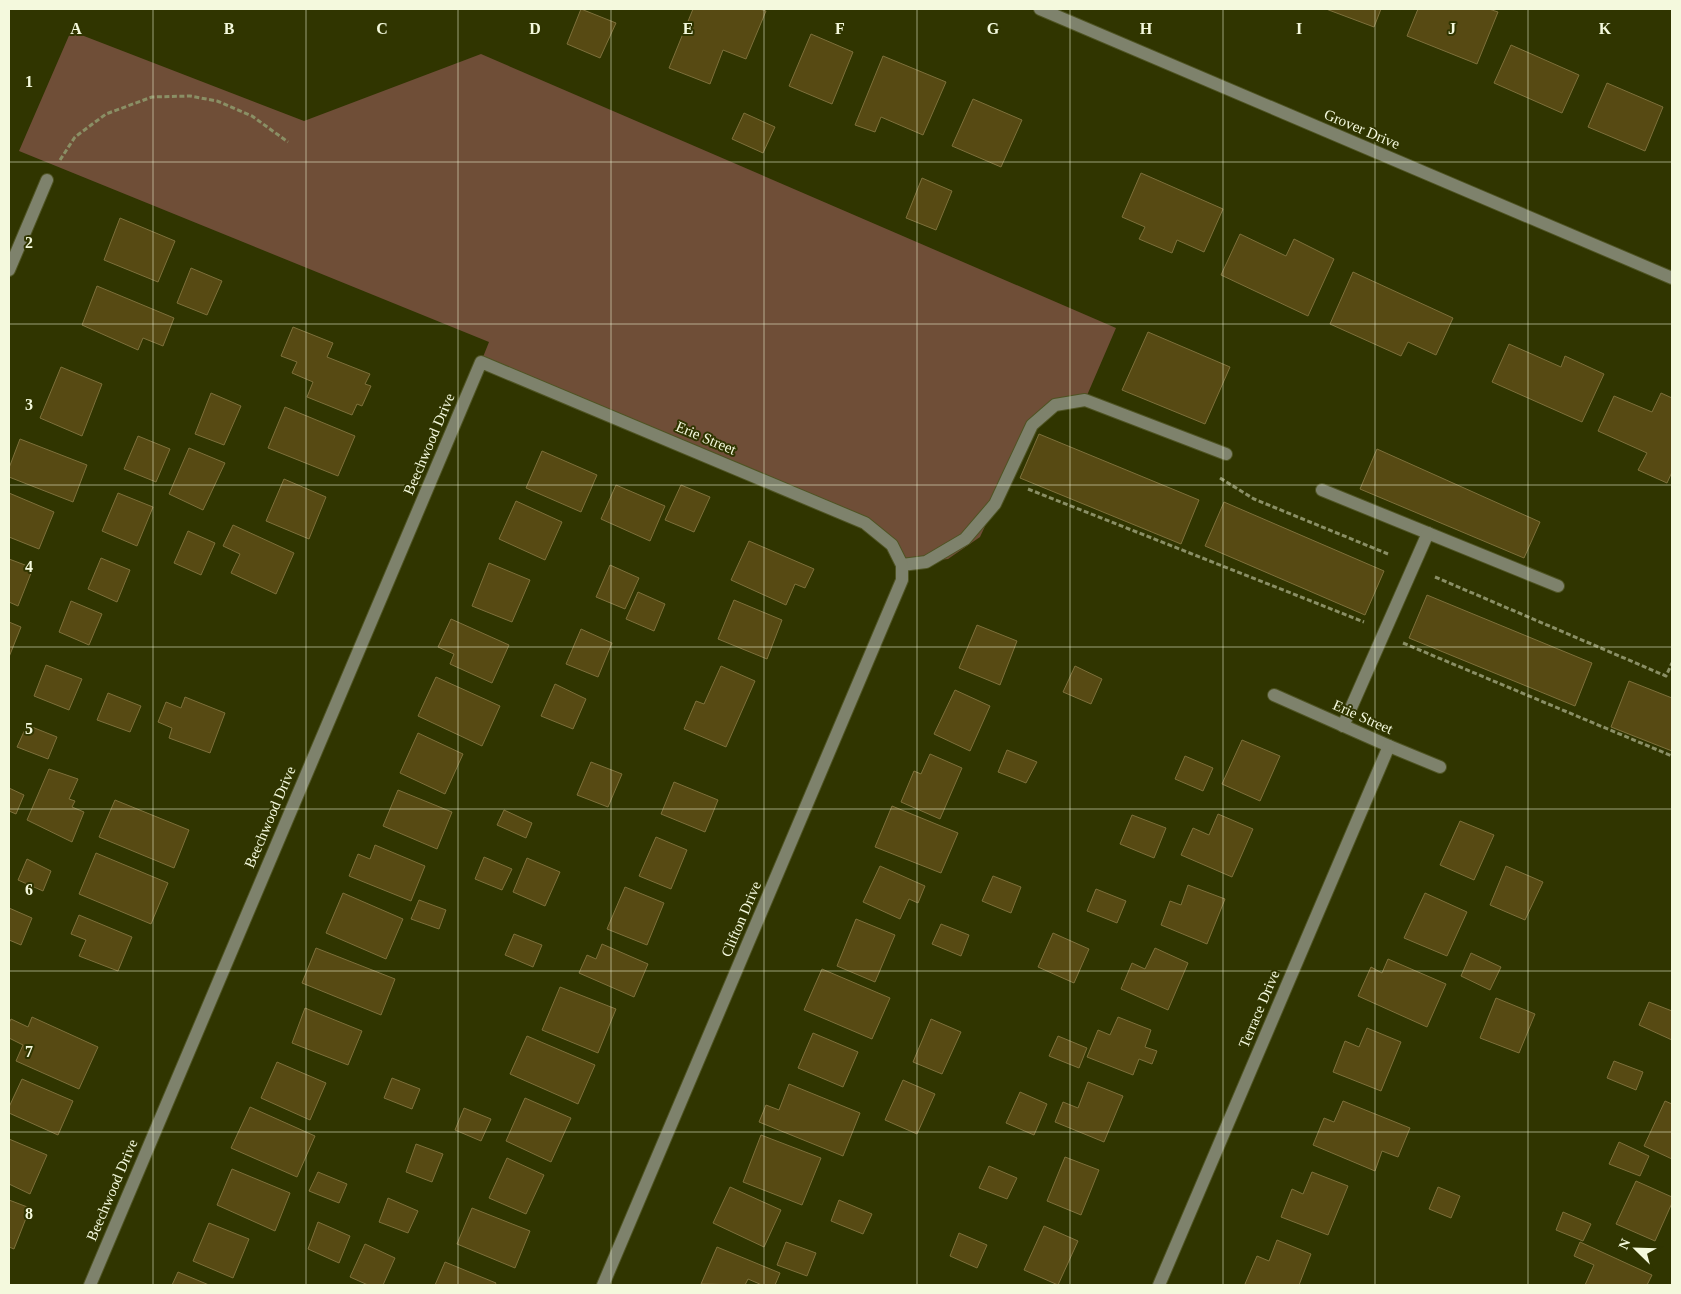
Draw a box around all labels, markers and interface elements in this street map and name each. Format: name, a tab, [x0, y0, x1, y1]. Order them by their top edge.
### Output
text: A	[70, 20, 82, 37]
text: B	[224, 20, 235, 37]
text: C	[376, 20, 388, 37]
text: D	[529, 20, 541, 37]
text: E	[683, 20, 693, 37]
text: F	[835, 20, 845, 37]
text: G	[987, 20, 1000, 37]
text: H	[1140, 20, 1153, 37]
text: I	[1296, 20, 1302, 37]
text: J	[1448, 20, 1456, 37]
text: K	[1599, 20, 1612, 37]
text: 1	[25, 73, 33, 90]
street label: Grover Drive	[1322, 106, 1402, 152]
text: 2	[25, 234, 33, 251]
street label: Beechwood Drive	[400, 391, 458, 497]
text: 3	[25, 396, 33, 413]
street label: Erie Street	[674, 418, 739, 458]
text: 4	[25, 558, 33, 575]
street label: Erie Street	[1331, 697, 1396, 738]
text: 5	[25, 720, 33, 737]
street label: Beechwood Drive	[241, 764, 299, 870]
street label: Clifton Drive	[718, 879, 764, 959]
text: 6	[25, 881, 33, 898]
street label: Terrace Drive	[1235, 968, 1283, 1050]
text: 7	[25, 1043, 33, 1060]
street label: Beechwood Drive	[83, 1137, 141, 1243]
text: 8	[25, 1205, 33, 1222]
north arrow	[1611, 1224, 1661, 1274]
text: N	[1616, 1237, 1633, 1252]

